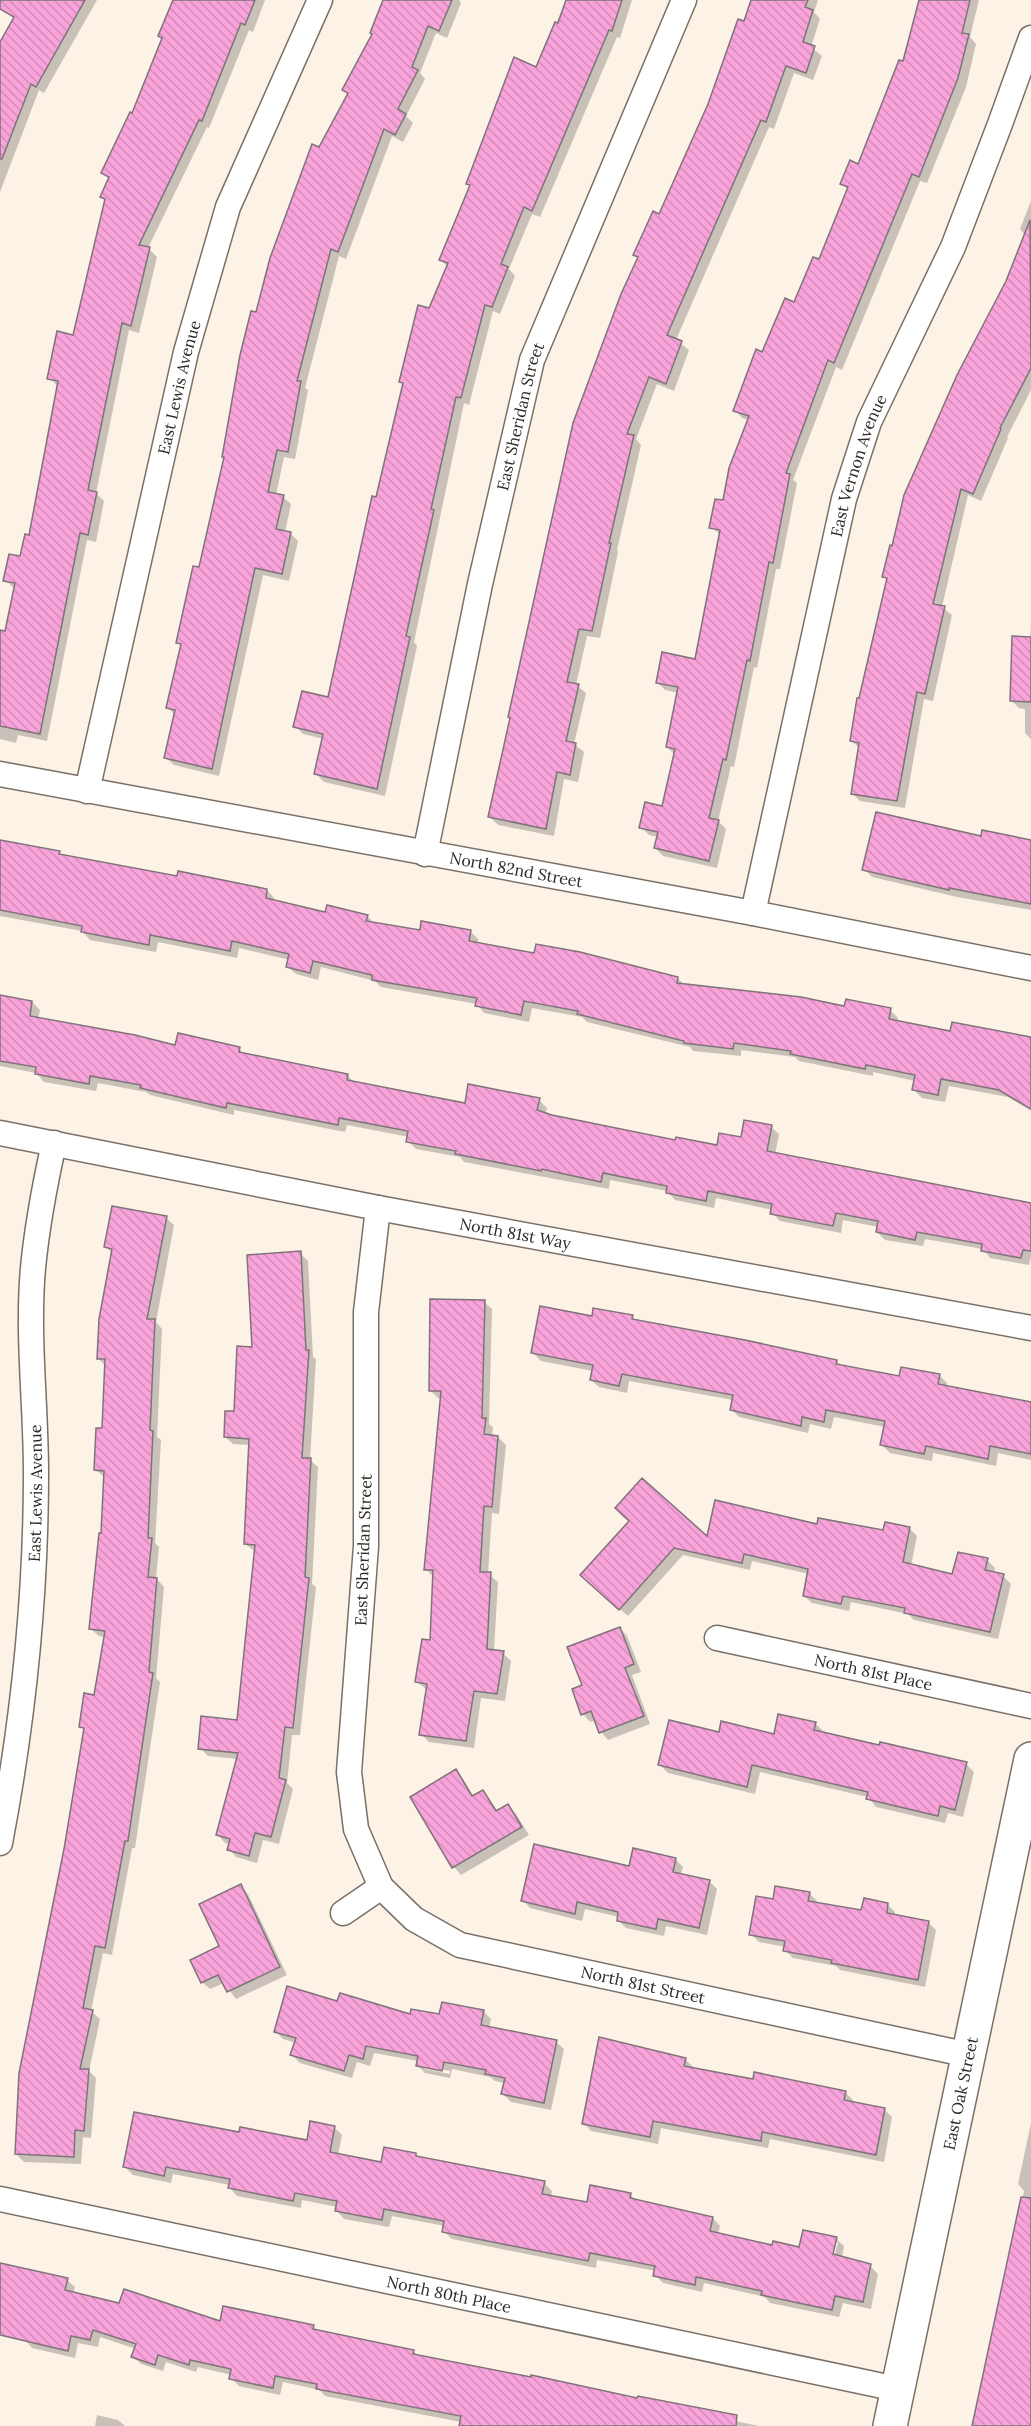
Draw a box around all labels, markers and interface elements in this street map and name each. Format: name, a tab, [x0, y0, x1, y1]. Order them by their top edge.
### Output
street label: East Lewis Avenue	[153, 318, 205, 456]
street label: East Sheridan Street	[492, 338, 549, 492]
street label: East Vernon Avenue	[826, 391, 891, 539]
street label: North 82nd Street	[448, 847, 585, 892]
street label: North 81st Way	[458, 1213, 573, 1253]
street label: East Lewis Avenue	[24, 1424, 46, 1562]
street label: East Sheridan Street	[350, 1473, 376, 1626]
street label: North 81st Place	[812, 1649, 935, 1694]
street label: North 81st Street	[579, 1961, 708, 2008]
street label: East Oak Street	[939, 2034, 982, 2152]
street label: North 80th Place	[385, 2271, 513, 2317]

